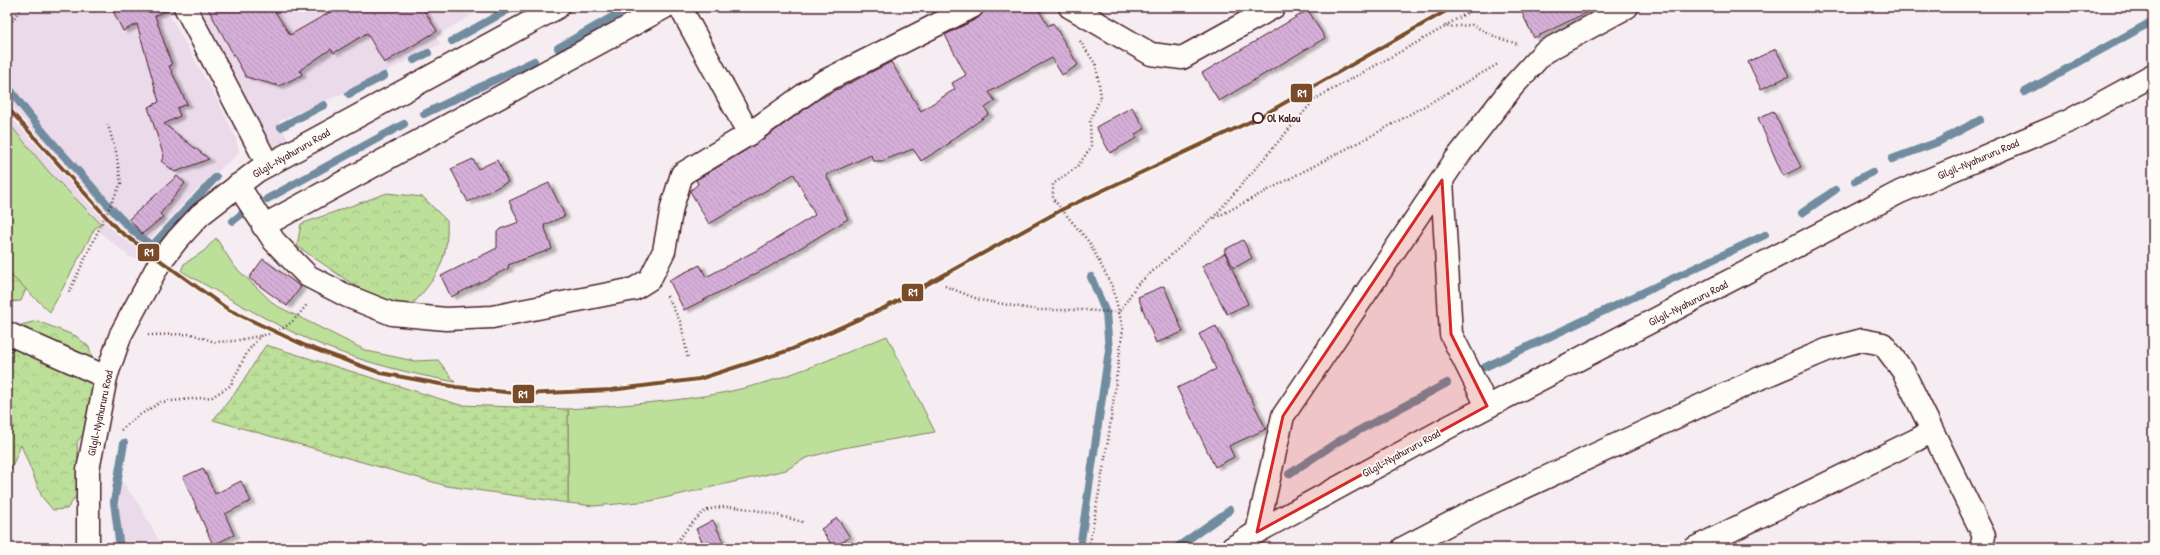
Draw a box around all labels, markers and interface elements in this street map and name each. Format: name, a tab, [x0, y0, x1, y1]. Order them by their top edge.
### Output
line badge: R1	[1290, 83, 1313, 103]
text: R1	[1298, 86, 1307, 100]
place label: Ol Kalou	[1267, 111, 1301, 125]
marker: Ol Kalou	[1252, 112, 1264, 124]
street label: Gilgil-Nyahururu Road	[250, 125, 333, 181]
street label: Gilgil-Nyahururu Road	[1935, 135, 2021, 182]
line badge: R1	[137, 243, 160, 262]
text: R1	[145, 245, 154, 259]
street label: Gilgil-Nyahururu Road	[1646, 277, 1731, 329]
line badge: R1	[901, 283, 924, 302]
text: R1	[909, 285, 918, 299]
street label: Gilgil-Nyahururu Road	[84, 368, 116, 457]
line badge: R1	[512, 384, 535, 404]
text: R1	[519, 387, 528, 401]
street label: Gilgil-Nyahururu Road	[1360, 425, 1443, 480]

